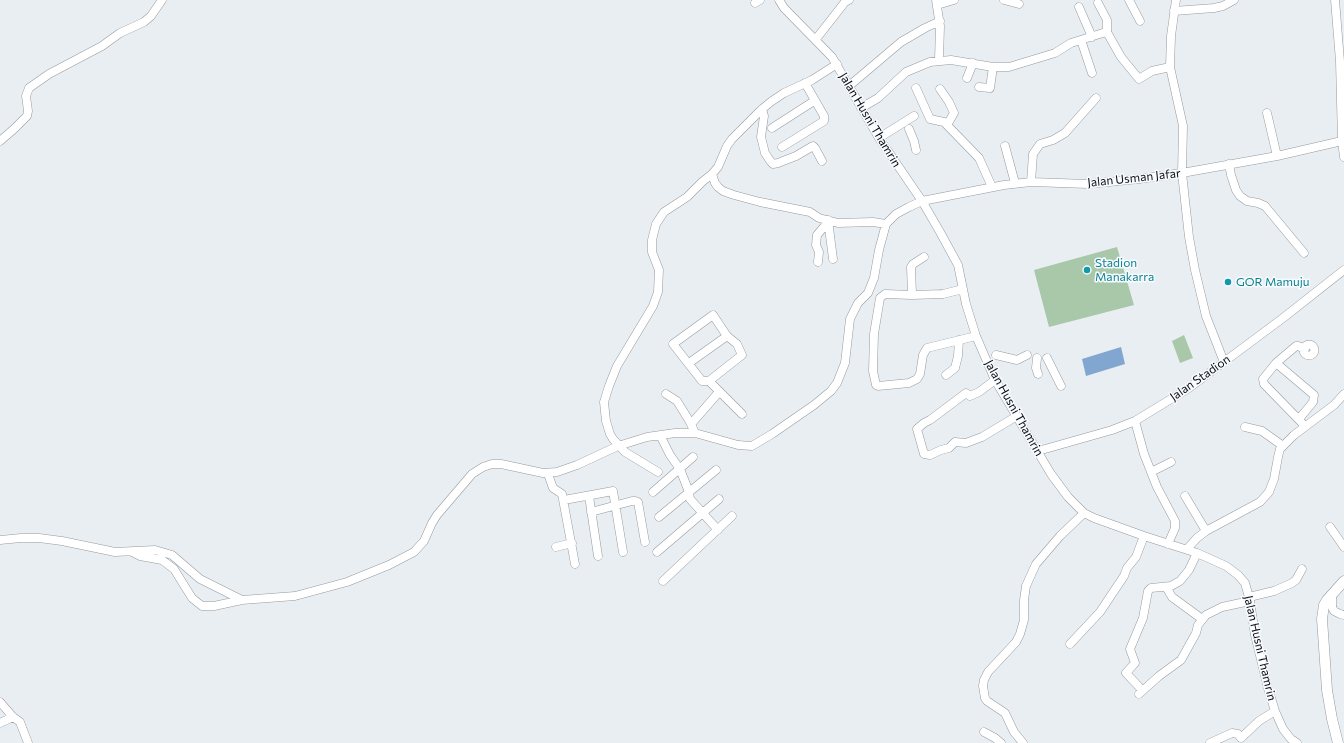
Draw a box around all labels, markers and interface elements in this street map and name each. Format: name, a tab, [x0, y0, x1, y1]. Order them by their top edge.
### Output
street label: Jalan Husni Thamrin	[836, 70, 904, 170]
street label: Jalan Usman Jafar	[1087, 166, 1181, 190]
place label: Stadion Manakarra	[1095, 256, 1154, 284]
marker: Stadion Manakarra	[1082, 265, 1092, 275]
place label: GOR Mamuju	[1236, 275, 1310, 289]
marker: GOR Mamuju	[1223, 277, 1233, 287]
street label: Jalan Stadion	[1167, 352, 1233, 404]
street label: Jalan Husni Thamrin	[982, 357, 1046, 459]
street label: Jalan Husni Thamrin	[1241, 594, 1279, 702]

